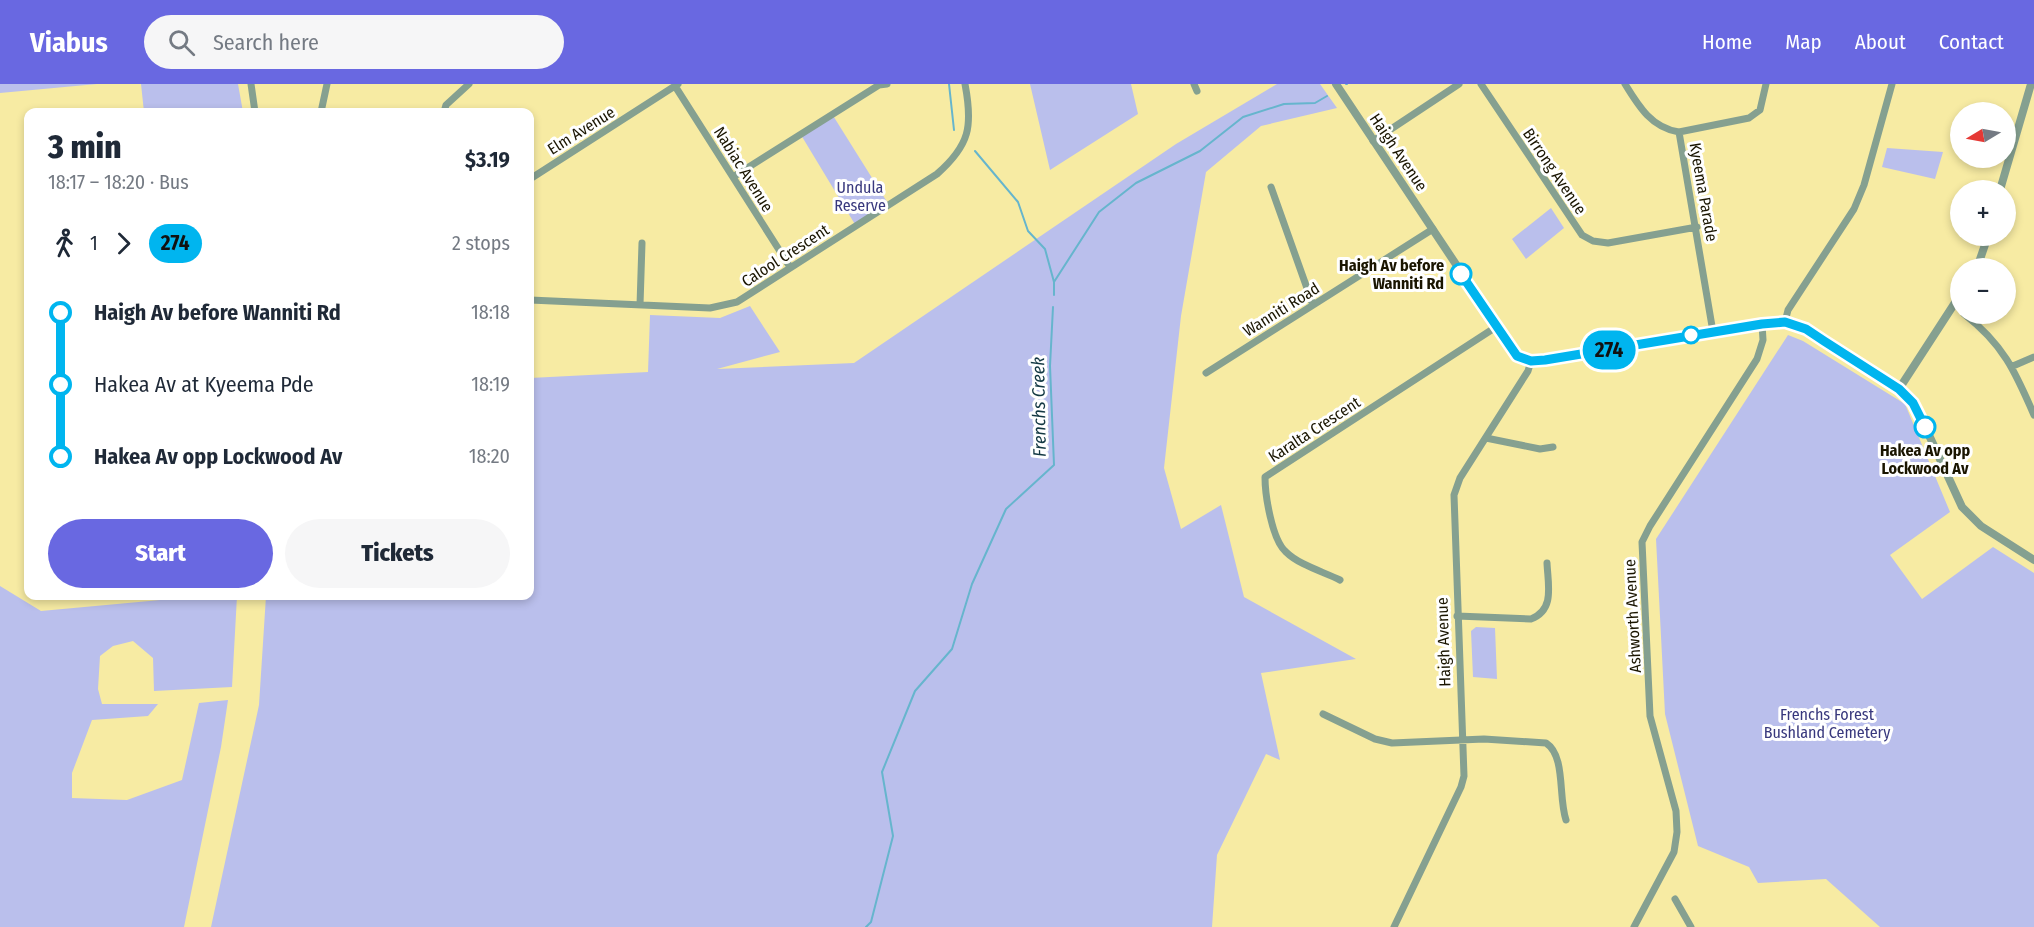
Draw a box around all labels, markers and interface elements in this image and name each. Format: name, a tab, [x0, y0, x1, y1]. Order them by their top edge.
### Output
search box	[144, 15, 564, 69]
text: Viabus	[30, 26, 108, 59]
icon: search	[165, 26, 198, 59]
text: Search here	[213, 29, 319, 56]
text: Home	[1702, 29, 1752, 55]
text: Map	[1785, 29, 1822, 55]
text: About	[1855, 29, 1906, 55]
text: Contact	[1939, 29, 2004, 55]
street label: Elm Avenue	[544, 102, 619, 159]
north arrow	[1950, 102, 2016, 168]
map controls	[1950, 102, 2016, 324]
street label: Haigh Avenue	[1366, 110, 1431, 195]
street label: Nabiac Avenue	[710, 123, 777, 215]
street label: Birrong Avenue	[1519, 125, 1590, 218]
text: 3 min	[48, 127, 121, 167]
street label: Kyeema Parade	[1685, 141, 1722, 243]
text: $3.19	[465, 146, 510, 173]
text: 18:17 – 18:20 · Bus	[48, 170, 189, 194]
park label: Undula Reserve	[834, 178, 886, 215]
button: +	[1950, 180, 2016, 246]
street label: Calool Crescent	[738, 220, 833, 291]
icon: walk	[48, 227, 81, 260]
icon: forward	[107, 227, 140, 260]
text: 274	[161, 230, 190, 256]
text: 1	[90, 231, 98, 255]
text: 2 stops	[452, 231, 510, 255]
place label: Haigh Av before Wanniti Rd	[1339, 256, 1444, 293]
button: −	[1950, 258, 2016, 324]
marker: Haigh Av before Wanniti Rd	[1450, 263, 1472, 285]
street label: Wanniti Road	[1240, 278, 1323, 340]
text: Haigh Av before Wanniti Rd	[94, 299, 341, 326]
text: 18:18	[471, 300, 510, 324]
unlabelled marker	[1682, 326, 1700, 344]
line badge: 274	[1574, 330, 1644, 370]
text: 274	[1595, 337, 1623, 363]
water label: Frenchs Creek	[1027, 357, 1051, 457]
text: Hakea Av at Kyeema Pde	[94, 371, 314, 398]
text: 18:19	[471, 372, 510, 396]
street label: Karalta Crescent	[1265, 392, 1364, 466]
marker: Hakea Av opp Lockwood Av	[1914, 416, 1936, 438]
place label: Hakea Av opp Lockwood Av	[1880, 441, 1970, 478]
text: Hakea Av opp Lockwood Av	[94, 443, 342, 470]
text: 18:20	[469, 444, 510, 468]
button: Start	[48, 519, 273, 588]
button: Tickets	[285, 519, 510, 588]
street label: Ashworth Avenue	[1620, 559, 1645, 673]
street label: Haigh Avenue	[1432, 597, 1455, 687]
park label: Frenchs Forest Bushland Cemetery	[1764, 705, 1891, 742]

